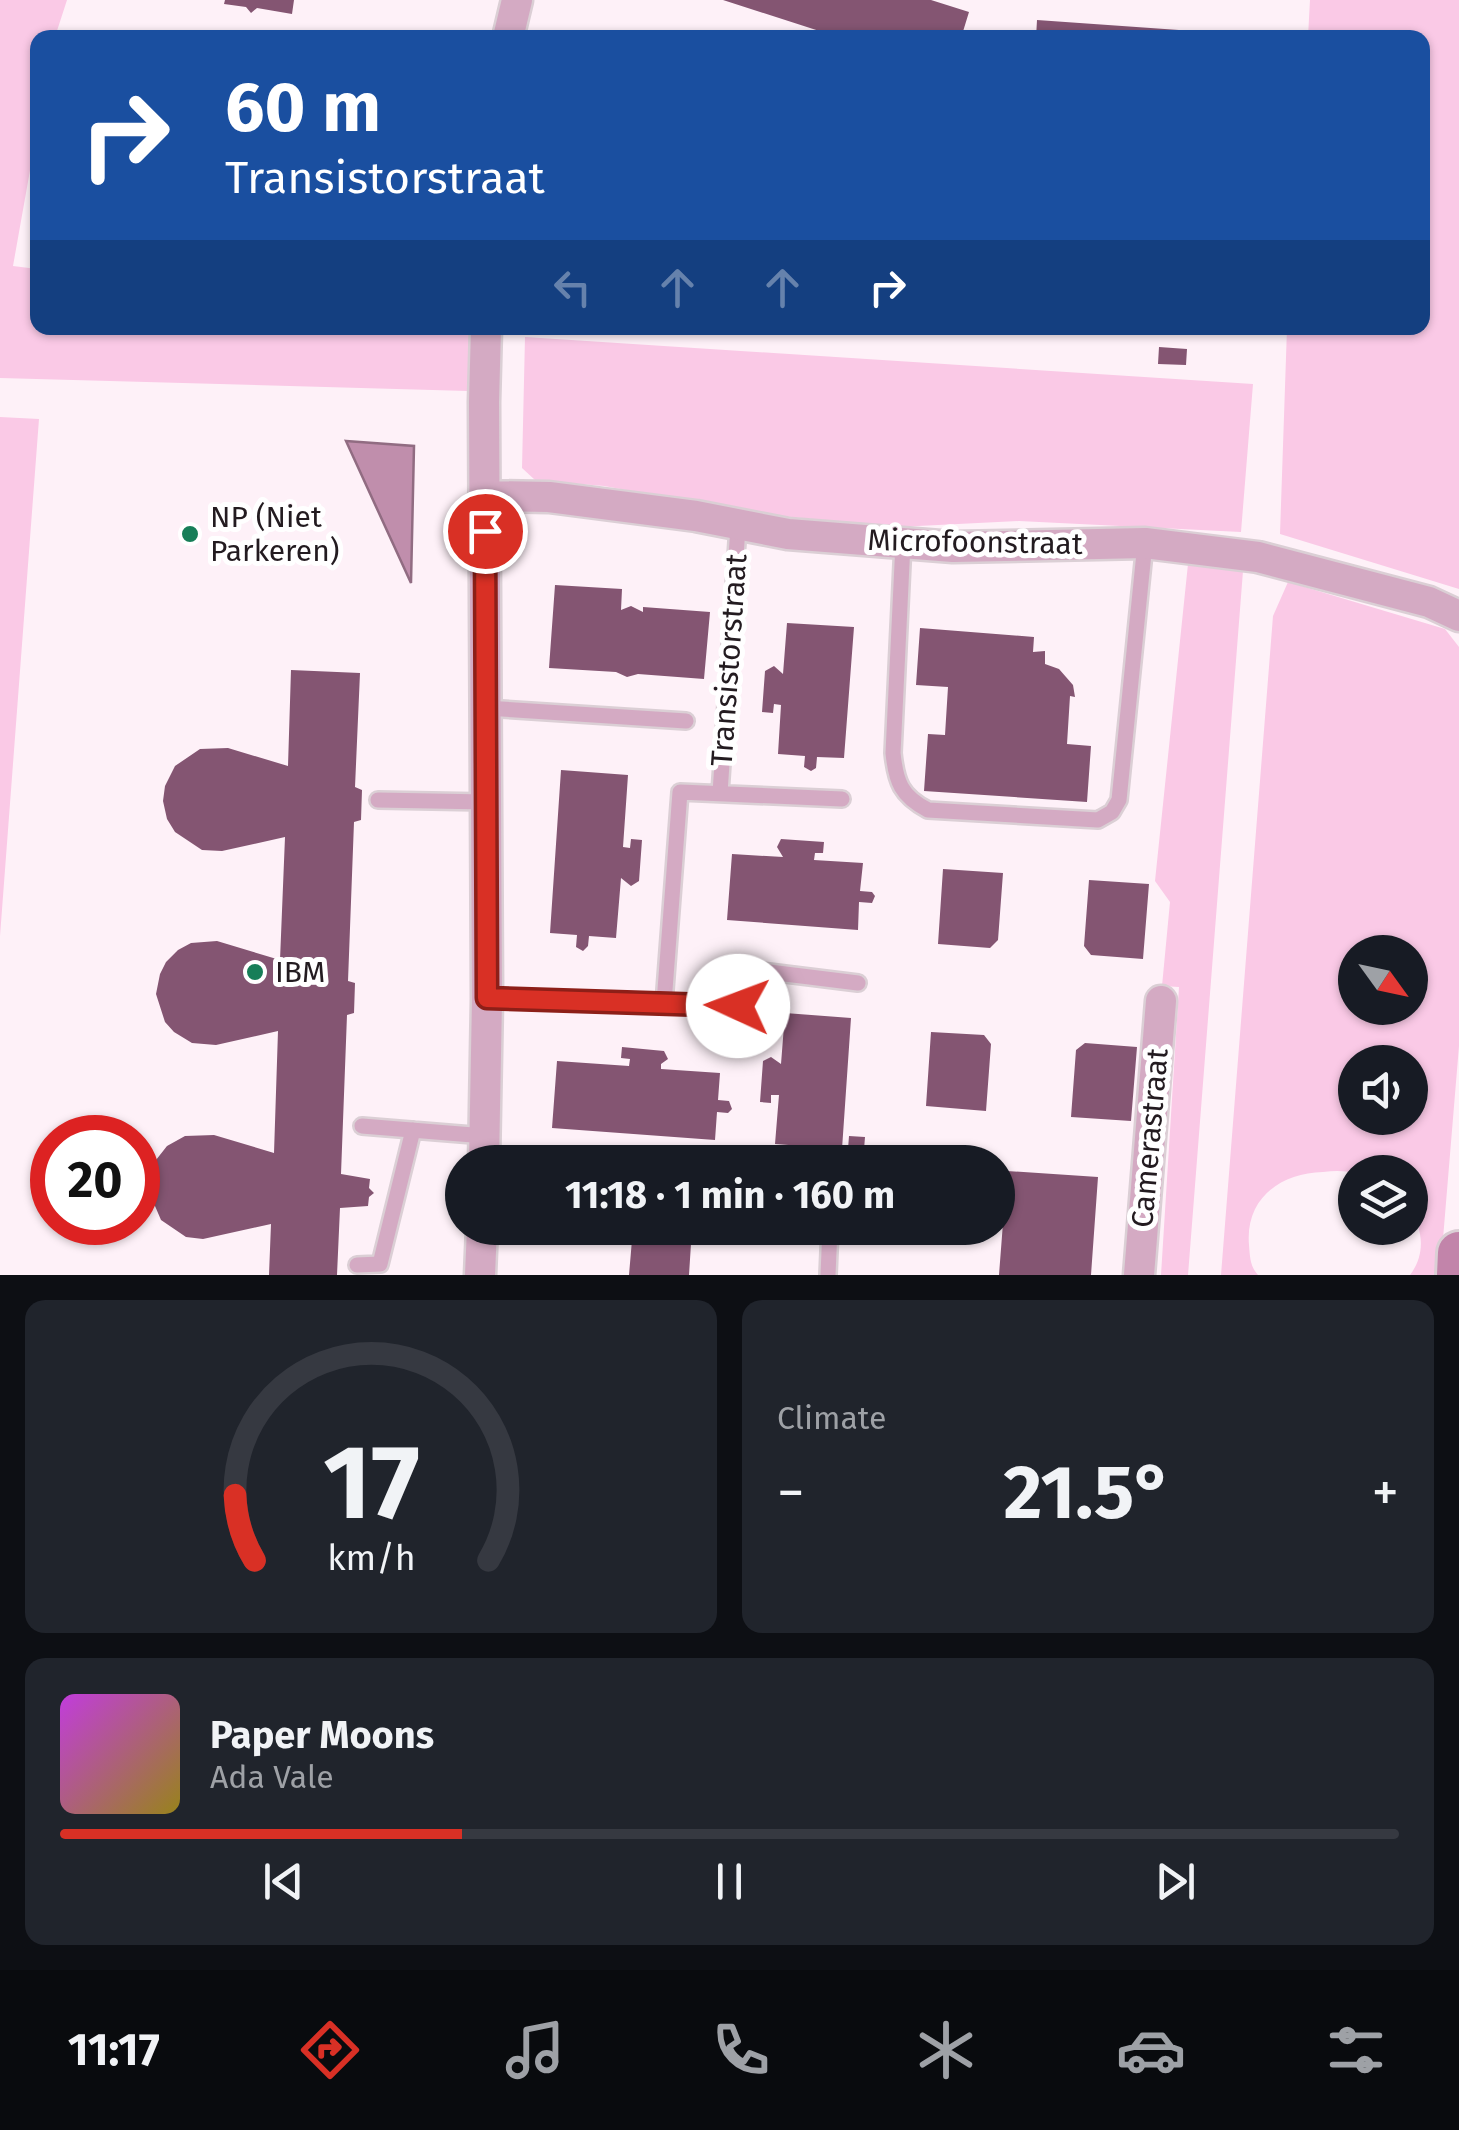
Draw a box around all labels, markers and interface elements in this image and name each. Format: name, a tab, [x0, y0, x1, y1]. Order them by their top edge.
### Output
text: 60 m	[225, 66, 381, 150]
icon: right	[60, 70, 190, 200]
text: Transistorstraat	[225, 151, 545, 205]
icon: left	[545, 260, 600, 315]
icon: ahead	[650, 260, 705, 315]
icon: ahead	[755, 260, 810, 315]
icon: right	[860, 260, 915, 315]
pin	[443, 489, 528, 574]
place label: NP (Niet Parkeren)	[210, 499, 339, 569]
icon: arrive	[458, 504, 513, 559]
street label: Microfoonstraat	[867, 522, 1083, 562]
marker: NP (Niet Parkeren)	[179, 523, 201, 545]
street label: Transistorstraat	[704, 552, 754, 768]
north arrow	[1338, 935, 1428, 1025]
map controls	[1338, 935, 1428, 1245]
place label: IBM	[275, 954, 325, 990]
position arrow	[686, 954, 790, 1058]
marker: IBM	[244, 961, 266, 983]
button: sound	[1338, 1045, 1428, 1135]
street label: Camerastraat	[1124, 1047, 1176, 1229]
speed limit sign: 20	[30, 1115, 160, 1245]
button: layers	[1338, 1155, 1428, 1245]
text: 11:18 · 1 min · 160 m	[565, 1172, 895, 1218]
text: Climate	[777, 1399, 886, 1437]
text: 17	[323, 1421, 419, 1546]
text: 21.5°	[1003, 1448, 1173, 1538]
text: −	[777, 1460, 805, 1526]
text: +	[1372, 1460, 1399, 1526]
text: km/h	[327, 1537, 415, 1579]
text: Paper Moons	[210, 1712, 434, 1758]
text: Ada Vale	[210, 1758, 334, 1796]
icon: previous	[256, 1854, 311, 1909]
icon: pause	[702, 1854, 757, 1909]
icon: next	[1148, 1854, 1203, 1909]
icon: directions	[295, 2015, 365, 2085]
icon: music	[500, 2015, 570, 2085]
icon: phone	[706, 2015, 776, 2085]
icon: climate	[911, 2015, 981, 2085]
icon: car	[1116, 2015, 1186, 2085]
icon: filters	[1321, 2015, 1391, 2085]
text: 11:17	[68, 2023, 160, 2077]

